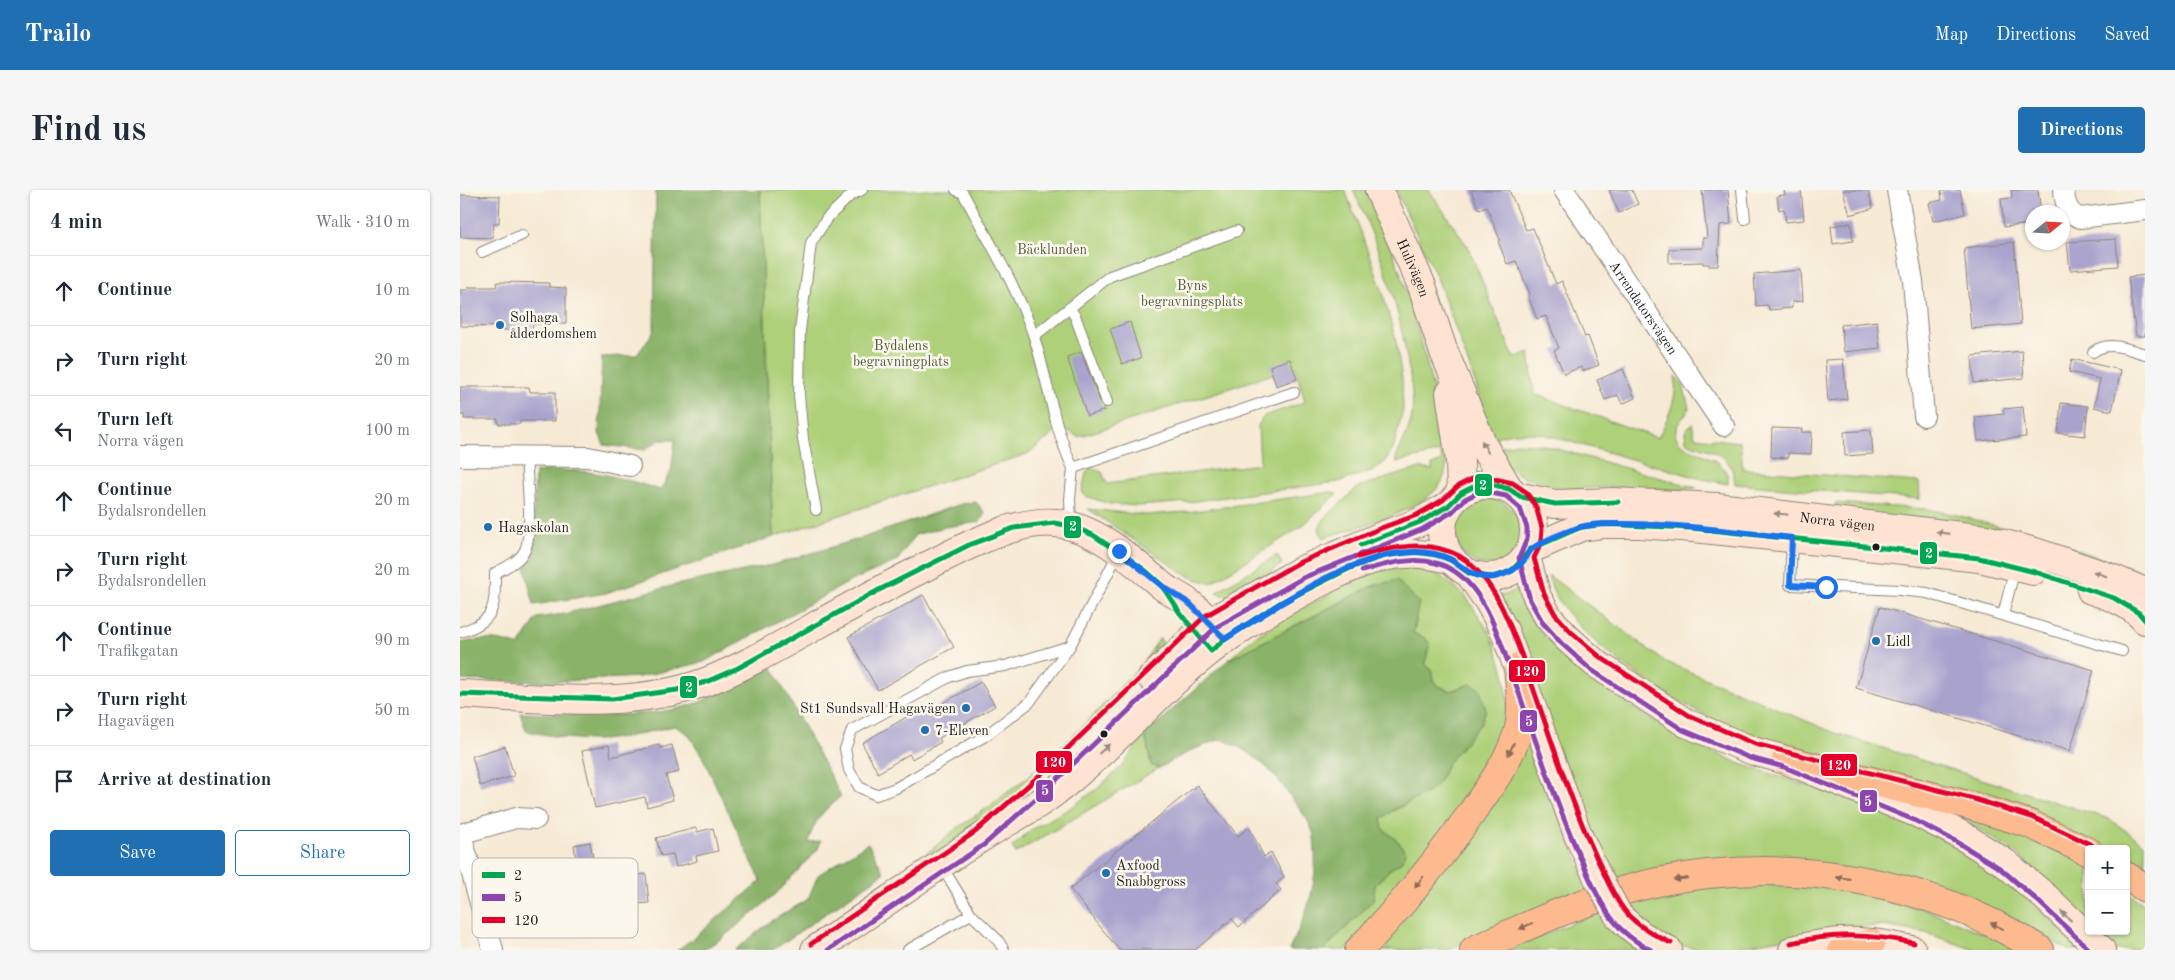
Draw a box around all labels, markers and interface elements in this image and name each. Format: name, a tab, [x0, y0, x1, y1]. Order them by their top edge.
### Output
text: Trailo	[25, 23, 91, 47]
text: Map	[1935, 26, 1968, 44]
text: Directions	[1996, 26, 2076, 44]
text: Saved	[2104, 26, 2150, 44]
button: Directions	[2018, 107, 2145, 153]
text: Find us	[30, 113, 146, 148]
north arrow	[2025, 205, 2070, 250]
text: 4 min	[50, 212, 103, 233]
text: Walk · 310 m	[315, 215, 410, 231]
street label: Hulivägen	[1394, 237, 1431, 299]
park label: Bäcklunden	[1017, 243, 1087, 257]
street label: Arrendatorsvägen	[1606, 259, 1680, 358]
icon: ahead	[50, 277, 78, 305]
park label: Byns begravningsplats	[1141, 279, 1243, 309]
text: Continue	[97, 281, 172, 300]
text: 10 m	[374, 283, 410, 299]
place label: Solhaga ålderdomshem	[510, 311, 597, 341]
marker: Solhaga ålderdomshem	[494, 319, 506, 331]
park label: Bydalens begravningplats	[853, 339, 949, 369]
icon: right	[50, 347, 78, 375]
text: Turn right	[97, 351, 187, 370]
text: 20 m	[374, 353, 410, 369]
text: Turn left	[97, 411, 174, 430]
icon: left	[50, 417, 78, 445]
text: 100 m	[365, 423, 410, 439]
text: Norra vägen	[97, 434, 184, 450]
one-way arrow	[1481, 440, 1489, 454]
line badge: 2	[1474, 473, 1493, 497]
text: 2	[1479, 479, 1487, 493]
text: Continue	[97, 481, 172, 500]
icon: ahead	[50, 487, 78, 515]
text: 20 m	[374, 493, 410, 509]
text: Bydalsrondellen	[97, 504, 207, 520]
one-way arrow	[1773, 510, 1789, 518]
street label: Norra vägen	[1799, 511, 1876, 534]
line badge: 2	[1063, 515, 1082, 539]
text: 2	[1069, 520, 1077, 534]
marker: Hagaskolan	[482, 521, 494, 533]
place label: Hagaskolan	[498, 521, 569, 535]
one-way arrow	[1934, 529, 1950, 537]
route end	[1108, 540, 1131, 563]
line badge: 2	[1919, 541, 1938, 565]
unlabelled marker	[1871, 542, 1881, 552]
text: 2	[1925, 547, 1933, 561]
text: Turn right	[97, 551, 187, 570]
icon: right	[50, 557, 78, 585]
text: 20 m	[374, 563, 410, 579]
one-way arrow	[2092, 570, 2107, 577]
text: Bydalsrondellen	[97, 574, 207, 590]
route start	[1815, 576, 1838, 599]
text: Continue	[97, 621, 172, 640]
icon: ahead	[50, 627, 78, 655]
text: 90 m	[374, 633, 410, 649]
marker: Lidl	[1870, 635, 1882, 647]
place label: Lidl	[1886, 635, 1910, 649]
text: Trafikgatan	[97, 644, 178, 660]
line badge: 120	[1508, 659, 1546, 683]
text: 120	[1515, 665, 1539, 679]
line badge: 2	[679, 675, 698, 699]
text: 2	[685, 681, 693, 695]
text: Turn right	[97, 691, 187, 710]
icon: right	[50, 697, 78, 725]
place label: St1 Sundsvall Hagavägen	[800, 702, 956, 716]
marker: St1 Sundsvall Hagavägen	[960, 702, 972, 714]
text: 50 m	[374, 703, 410, 719]
line badge: 5	[1519, 709, 1538, 733]
text: Hagavägen	[97, 714, 175, 730]
text: 5	[1525, 715, 1533, 729]
marker: 7-Eleven	[919, 724, 931, 736]
place label: 7-Eleven	[935, 724, 989, 738]
unlabelled marker	[1099, 729, 1109, 739]
one-way arrow	[1506, 742, 1514, 756]
one-way arrow	[1098, 743, 1111, 754]
line badge: 120	[1035, 750, 1073, 774]
line badge: 120	[1820, 753, 1858, 777]
text: 120	[1042, 756, 1066, 770]
text: 120	[1827, 759, 1851, 773]
icon: arrive	[50, 767, 78, 795]
text: Arrive at destination	[97, 771, 271, 790]
line badge: 5	[1035, 779, 1054, 803]
text: 5	[1041, 784, 1049, 798]
line badge: 5	[1859, 789, 1878, 813]
text: 5	[1864, 795, 1872, 809]
button: Save	[50, 830, 225, 876]
button: Share	[235, 830, 410, 876]
map controls	[2085, 845, 2130, 935]
button: +	[2085, 845, 2130, 890]
legend	[472, 858, 638, 938]
place label: Axfood Snabbgross	[1116, 859, 1186, 889]
marker: Axfood Snabbgross	[1100, 867, 1112, 879]
text: 2	[514, 869, 522, 883]
one-way arrow	[1835, 874, 1851, 882]
one-way arrow	[1413, 875, 1424, 888]
one-way arrow	[1673, 875, 1689, 883]
button: −	[2085, 890, 2130, 935]
text: 5	[514, 891, 522, 905]
one-way arrow	[2061, 910, 2073, 922]
text: 120	[514, 914, 538, 928]
one-way arrow	[1519, 922, 1533, 930]
one-way arrow	[1990, 922, 2005, 930]

